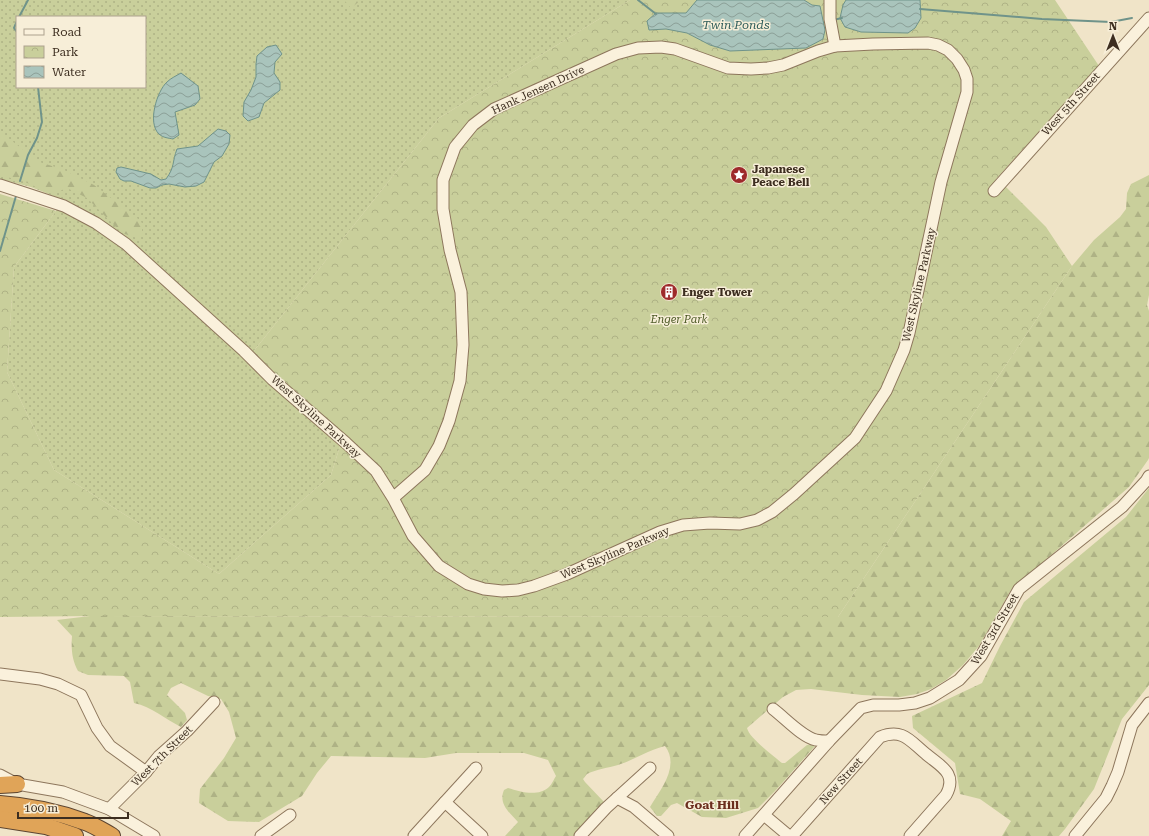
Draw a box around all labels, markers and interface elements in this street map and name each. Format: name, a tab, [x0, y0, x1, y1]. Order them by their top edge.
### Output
legend	[16, 16, 146, 88]
north arrow	[1093, 16, 1133, 56]
water label: Twin Ponds	[702, 18, 770, 32]
text: N	[1109, 20, 1118, 33]
text: Road	[52, 25, 82, 39]
text: Park	[52, 45, 79, 59]
street label: Hank Jensen Drive	[490, 63, 586, 117]
text: Water	[52, 65, 86, 79]
street label: West 5th Street	[1039, 70, 1103, 138]
place label: Japanese Peace Bell	[752, 163, 810, 189]
place icon: Japanese Peace Bell	[729, 165, 749, 185]
street label: West Skyline Parkway	[899, 226, 939, 344]
building icon: Enger Tower	[659, 282, 679, 302]
place label: Enger Tower	[682, 286, 752, 299]
park label: Enger Park	[649, 313, 708, 326]
street label: West Skyline Parkway	[268, 373, 364, 461]
street label: West Skyline Parkway	[559, 524, 672, 582]
street label: West 3rd Street	[969, 591, 1021, 667]
street label: West 7th Street	[129, 723, 195, 789]
street label: New Street	[817, 755, 865, 807]
scale bar	[18, 794, 128, 820]
district label: Goat Hill	[685, 798, 739, 812]
text: 100 m	[24, 801, 58, 815]

